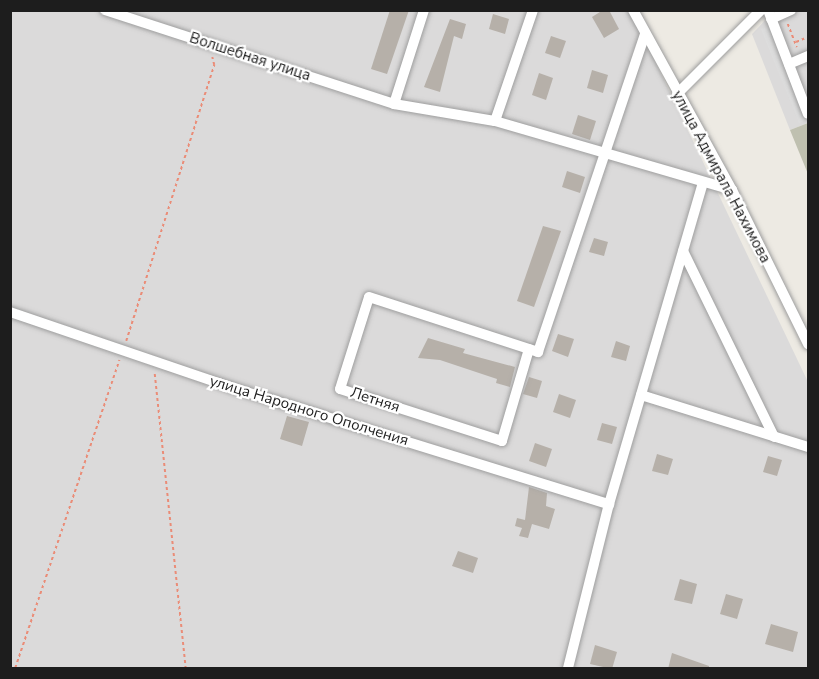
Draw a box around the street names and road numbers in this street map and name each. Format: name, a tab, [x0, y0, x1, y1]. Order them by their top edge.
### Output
street label: Волшебная улица	[187, 29, 313, 85]
street label: улица Адмирала Нахимова	[668, 88, 774, 266]
street label: улица Народного Ополчения	[207, 372, 411, 450]
street label: Летняя	[348, 384, 402, 416]

